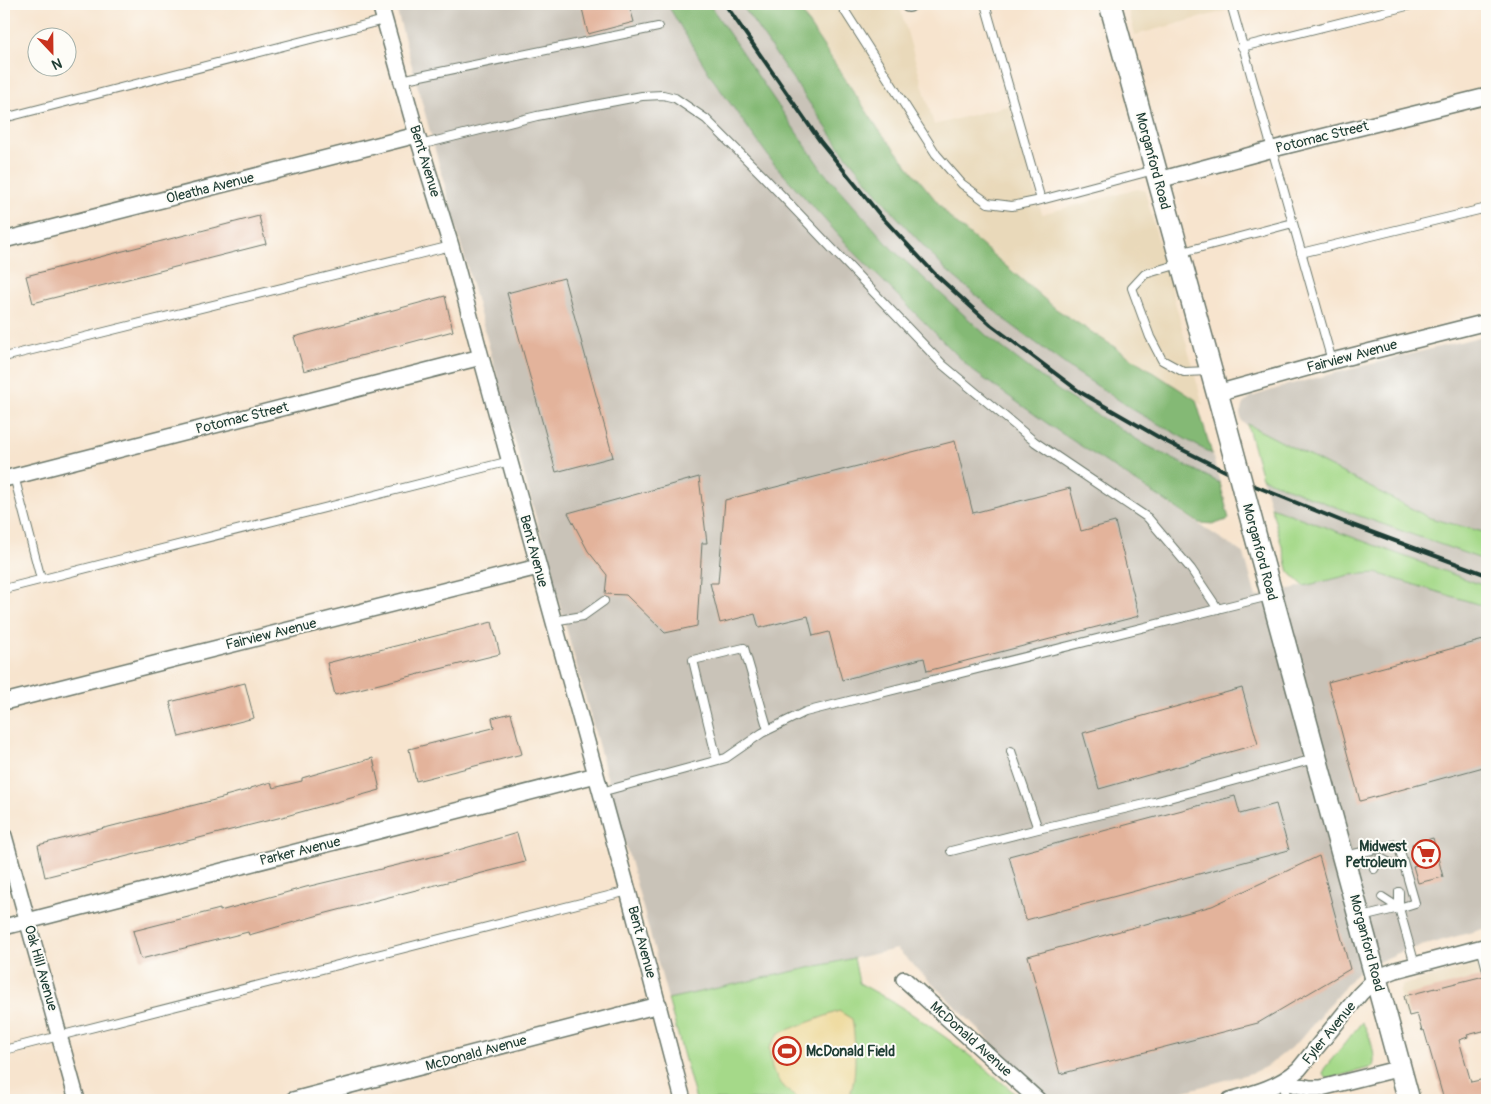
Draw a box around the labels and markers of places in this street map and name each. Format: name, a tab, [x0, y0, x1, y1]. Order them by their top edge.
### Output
place label: Midwest Petroleum	[1345, 838, 1408, 871]
supermarket icon: Midwest Petroleum	[1411, 839, 1441, 869]
sports icon: McDonald Field	[772, 1036, 802, 1066]
place label: McDonald Field	[806, 1043, 895, 1060]

